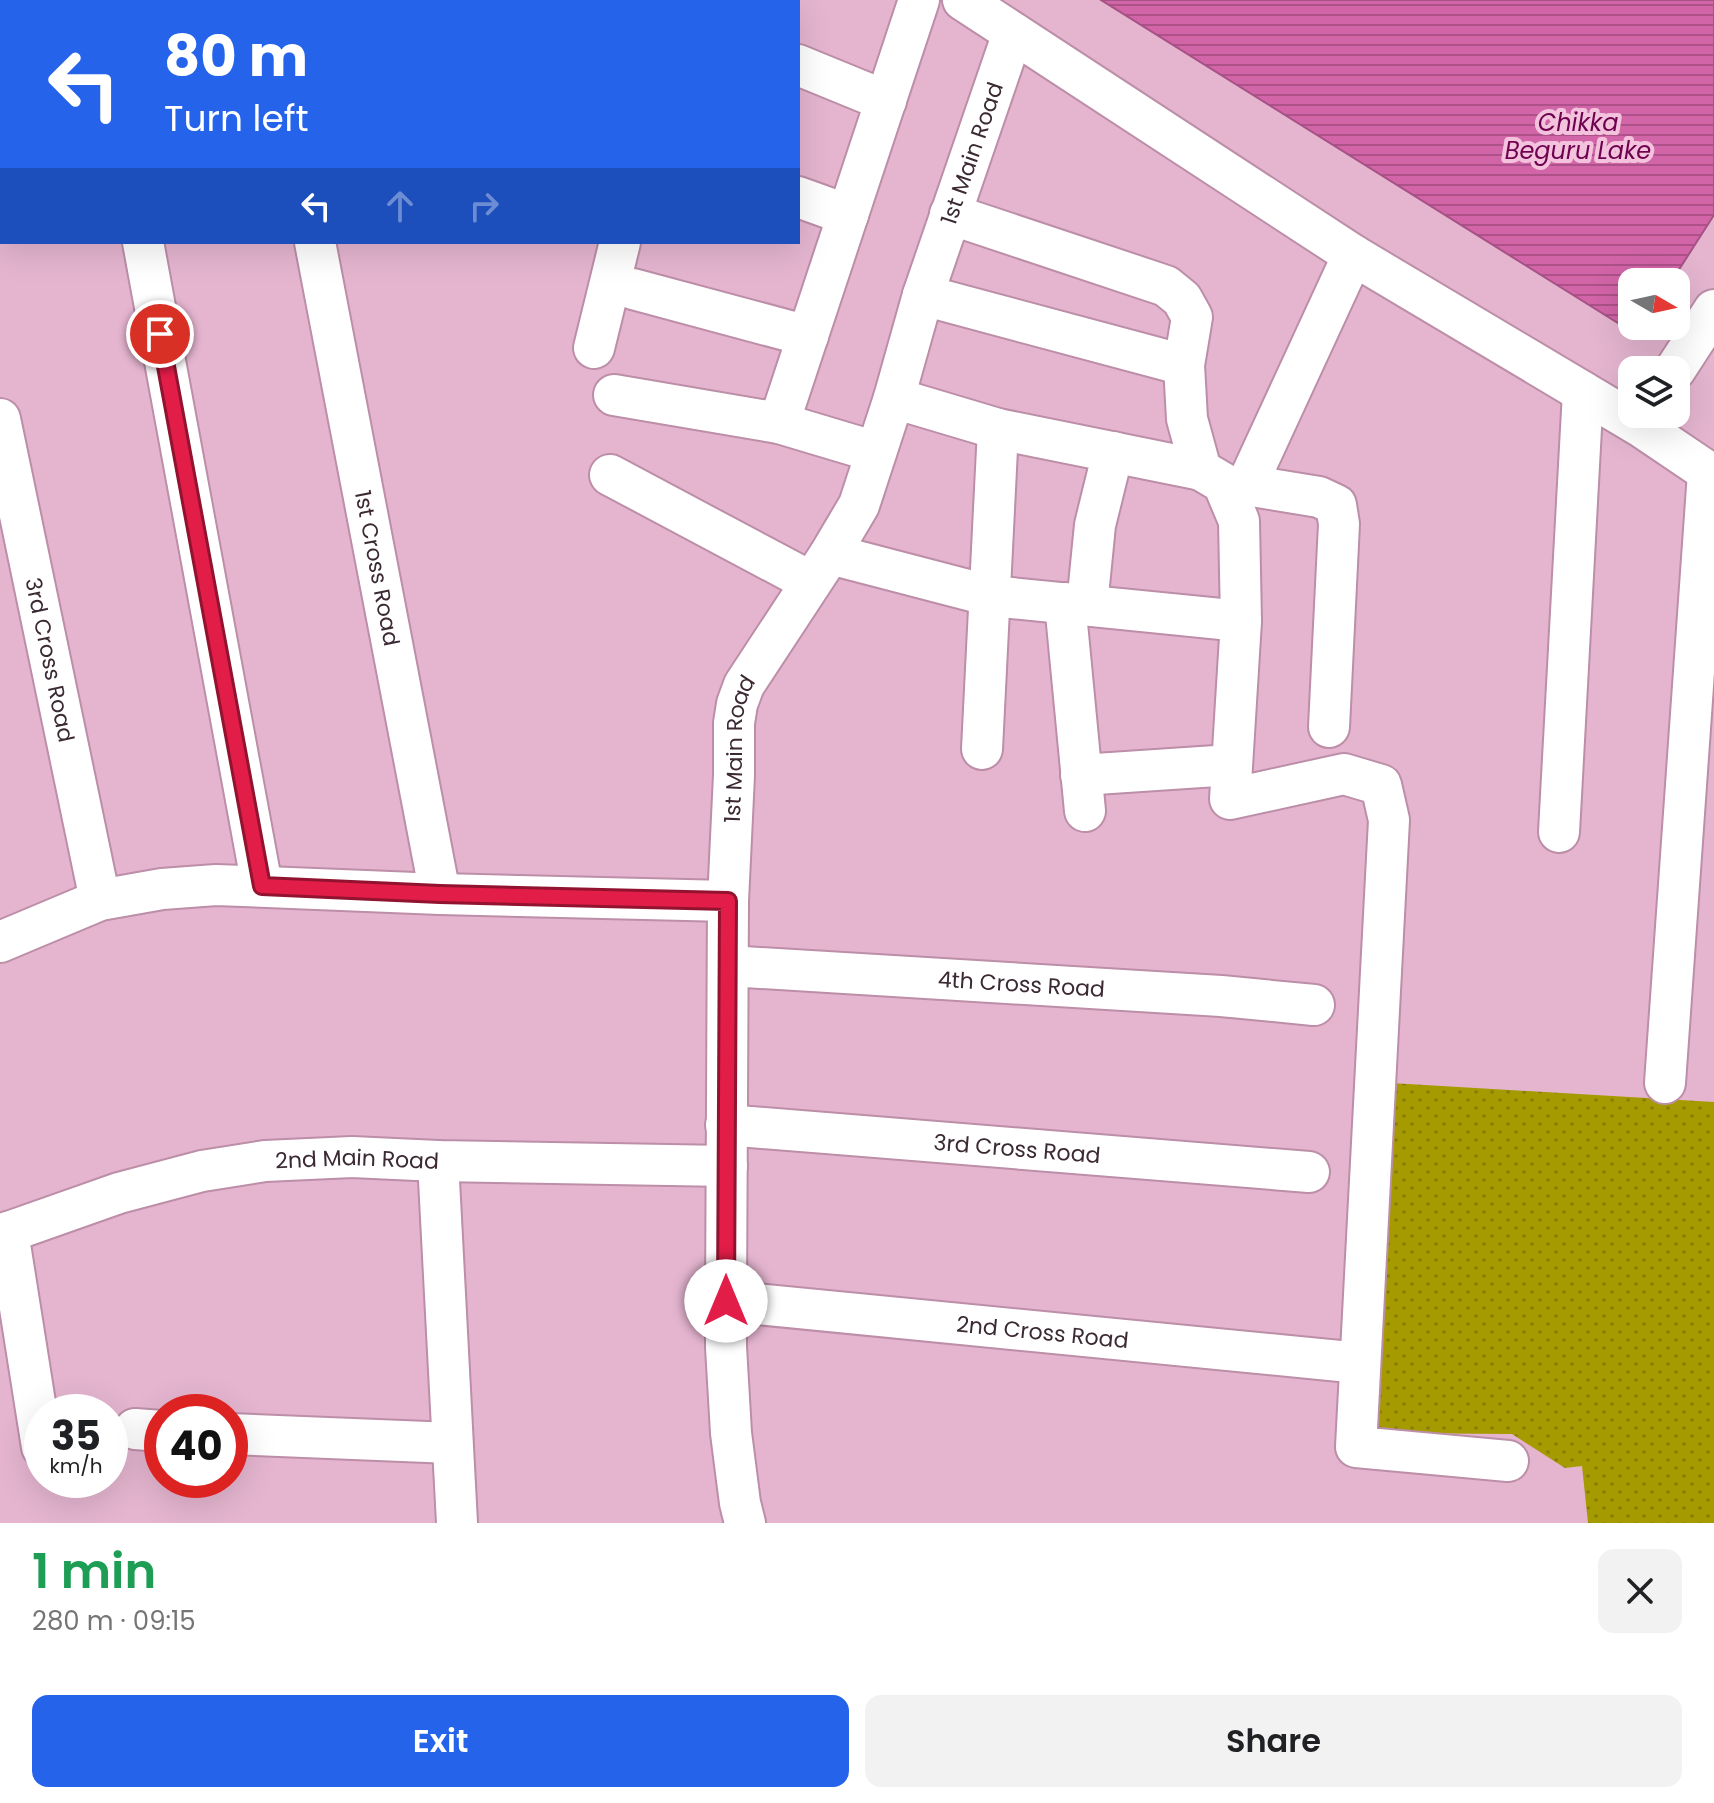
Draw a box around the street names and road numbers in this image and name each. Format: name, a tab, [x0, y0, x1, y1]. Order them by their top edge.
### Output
street label: 1st Main Road	[933, 78, 1011, 229]
street label: 1st Cross Road	[347, 488, 408, 648]
street label: 3rd Cross Road	[18, 575, 82, 745]
street label: 1st Main Road	[716, 669, 762, 824]
street label: 4th Cross Road	[937, 963, 1106, 1004]
street label: 3rd Cross Road	[932, 1126, 1102, 1171]
street label: 2nd Main Road	[274, 1141, 440, 1177]
street label: 2nd Cross Road	[955, 1308, 1130, 1356]

